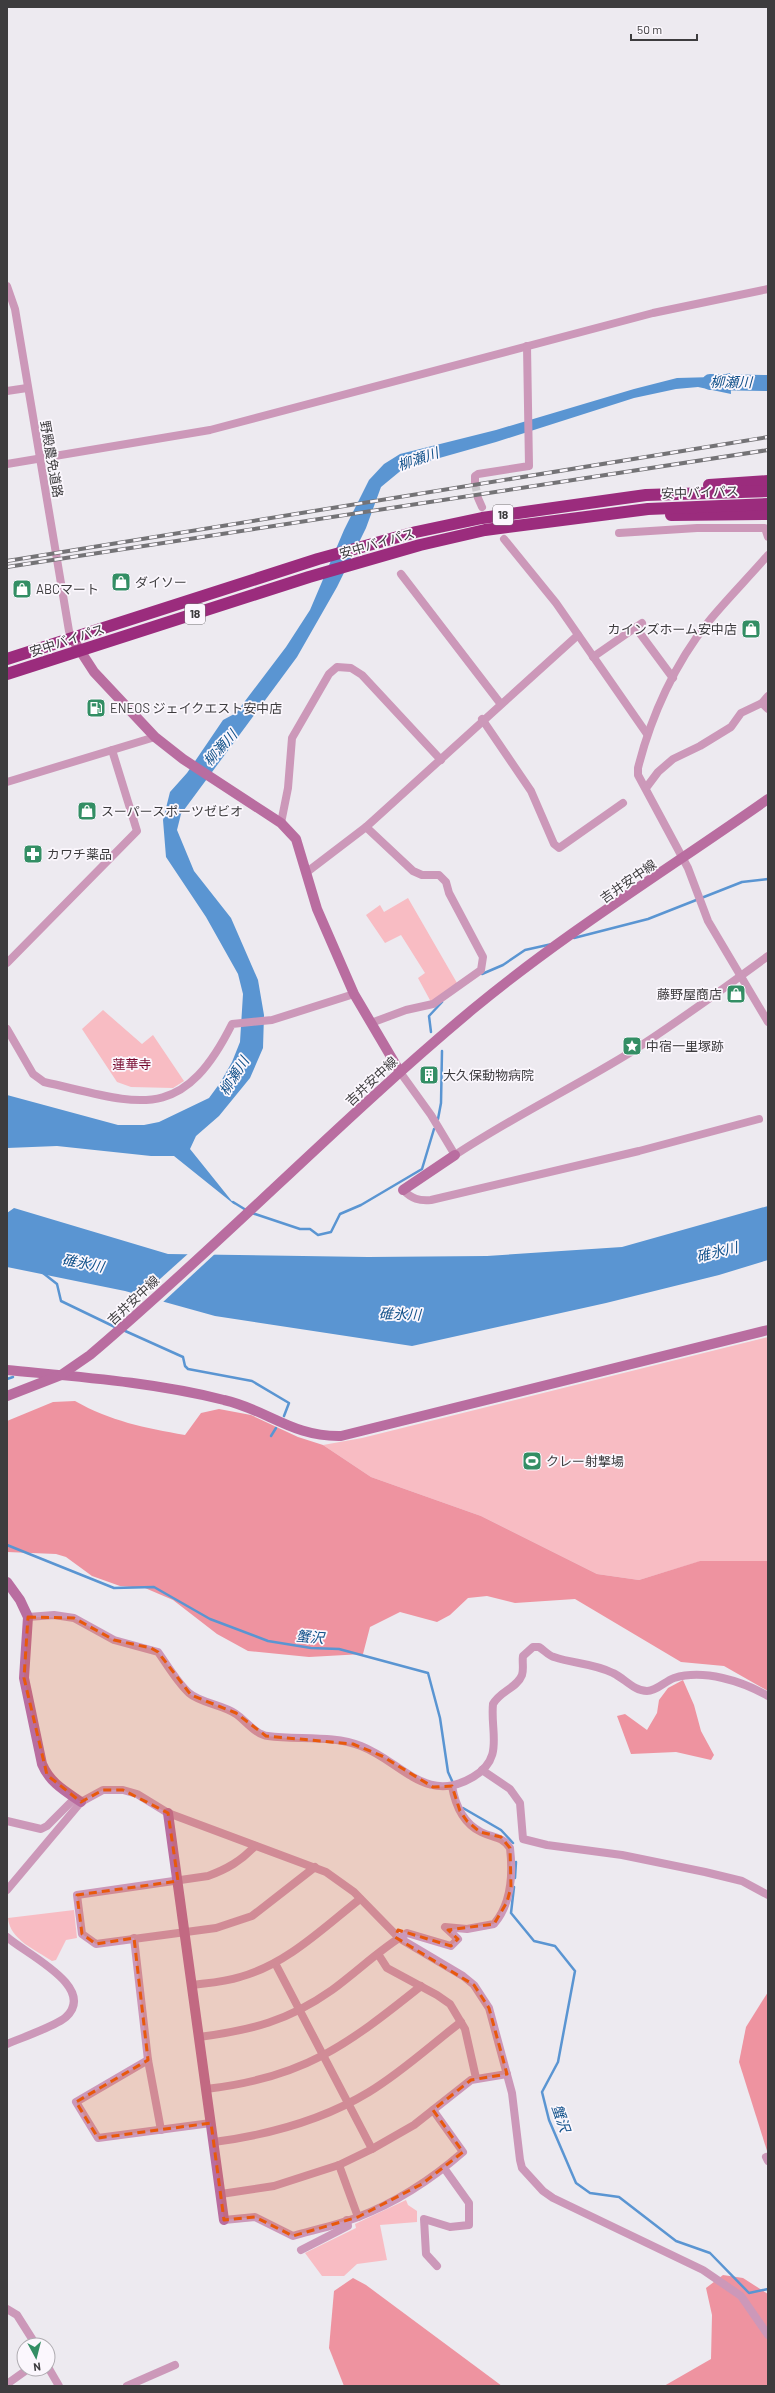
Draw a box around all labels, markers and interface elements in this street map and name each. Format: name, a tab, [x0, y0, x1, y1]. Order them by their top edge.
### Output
scale bar	[631, 16, 697, 42]
text: 50 m	[637, 22, 662, 36]
water label: 柳瀬川	[710, 373, 754, 390]
street label: 野殿農免道路	[37, 419, 67, 499]
water label: 柳瀬川	[395, 443, 442, 473]
street label: 安中バイパス	[661, 483, 739, 501]
road number: 18	[493, 505, 513, 525]
street label: 安中バイパス	[337, 525, 417, 561]
shop icon: ダイソー	[110, 571, 132, 593]
place label: ダイソー	[135, 574, 187, 590]
shop icon: ABCマート	[11, 578, 33, 600]
place label: ABCマート	[36, 581, 99, 597]
road number: 18	[185, 604, 205, 624]
shop icon: カインズホーム安中店	[740, 618, 762, 640]
street label: 安中バイパス	[28, 620, 106, 660]
place label: カインズホーム安中店	[608, 621, 737, 637]
fuel station icon: ENEOS ジェイクエスト安中店	[85, 697, 107, 719]
place label: ENEOS ジェイクエスト安中店	[110, 700, 282, 716]
water label: 柳瀬川	[199, 725, 241, 769]
shop icon: スーパースポーツゼビオ	[76, 800, 98, 822]
place label: スーパースポーツゼビオ	[101, 803, 243, 819]
pharmacy icon: カワチ薬品	[22, 843, 44, 865]
place label: カワチ薬品	[47, 846, 112, 862]
street label: 吉井安中線	[597, 856, 659, 906]
shop icon: 藤野屋商店	[725, 983, 747, 1005]
place label: 藤野屋商店	[657, 986, 722, 1002]
place icon: 中宿一里塚跡	[621, 1035, 643, 1057]
place label: 中宿一里塚跡	[646, 1038, 724, 1054]
water label: 柳瀬川	[215, 1052, 253, 1098]
street label: 吉井安中線	[342, 1053, 400, 1109]
park label: 蓮華寺	[112, 1056, 152, 1072]
building icon: 大久保動物病院	[418, 1064, 440, 1086]
place label: 大久保動物病院	[443, 1067, 534, 1083]
water label: 碓氷川	[694, 1238, 741, 1265]
water label: 碓氷川	[61, 1250, 107, 1275]
street label: 吉井安中線	[104, 1272, 162, 1328]
water label: 碓氷川	[379, 1304, 423, 1323]
sports icon: クレー射撃場	[521, 1450, 543, 1472]
place label: クレー射撃場	[546, 1453, 624, 1469]
water label: 蟹沢	[295, 1627, 327, 1646]
water label: 蟹沢	[549, 2102, 575, 2136]
north arrow	[16, 2337, 56, 2377]
text: N	[33, 2361, 42, 2374]

